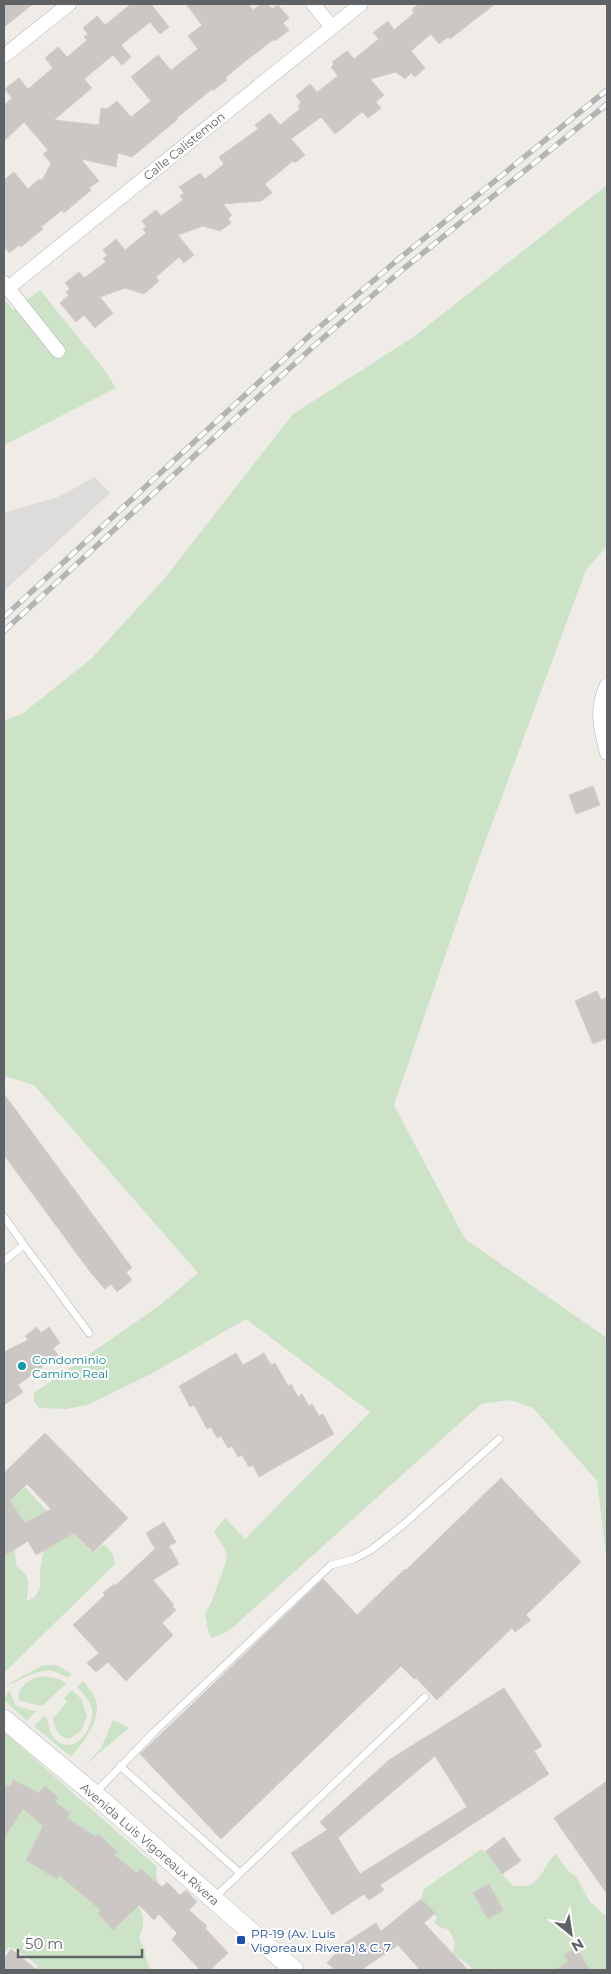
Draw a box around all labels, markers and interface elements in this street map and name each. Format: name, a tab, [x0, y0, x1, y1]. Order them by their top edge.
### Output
street label: Calle Calistemon	[140, 109, 228, 183]
place label: Condominio Camino Real	[32, 1352, 108, 1381]
marker: Condominio Camino Real	[16, 1360, 28, 1372]
street label: Avenida Luis Vigoreaux Rivera	[77, 1780, 223, 1908]
north arrow	[546, 1909, 596, 1959]
scale bar	[18, 1926, 141, 1958]
place label: PR-19 (Av. Luis Vigoreaux Rivera) & C. 7	[251, 1926, 391, 1955]
text: 50 m	[25, 1934, 63, 1953]
marker: PR-19 (Av. Luis Vigoreaux Rivera) & C. 7	[235, 1934, 247, 1946]
text: N	[568, 1935, 587, 1956]

